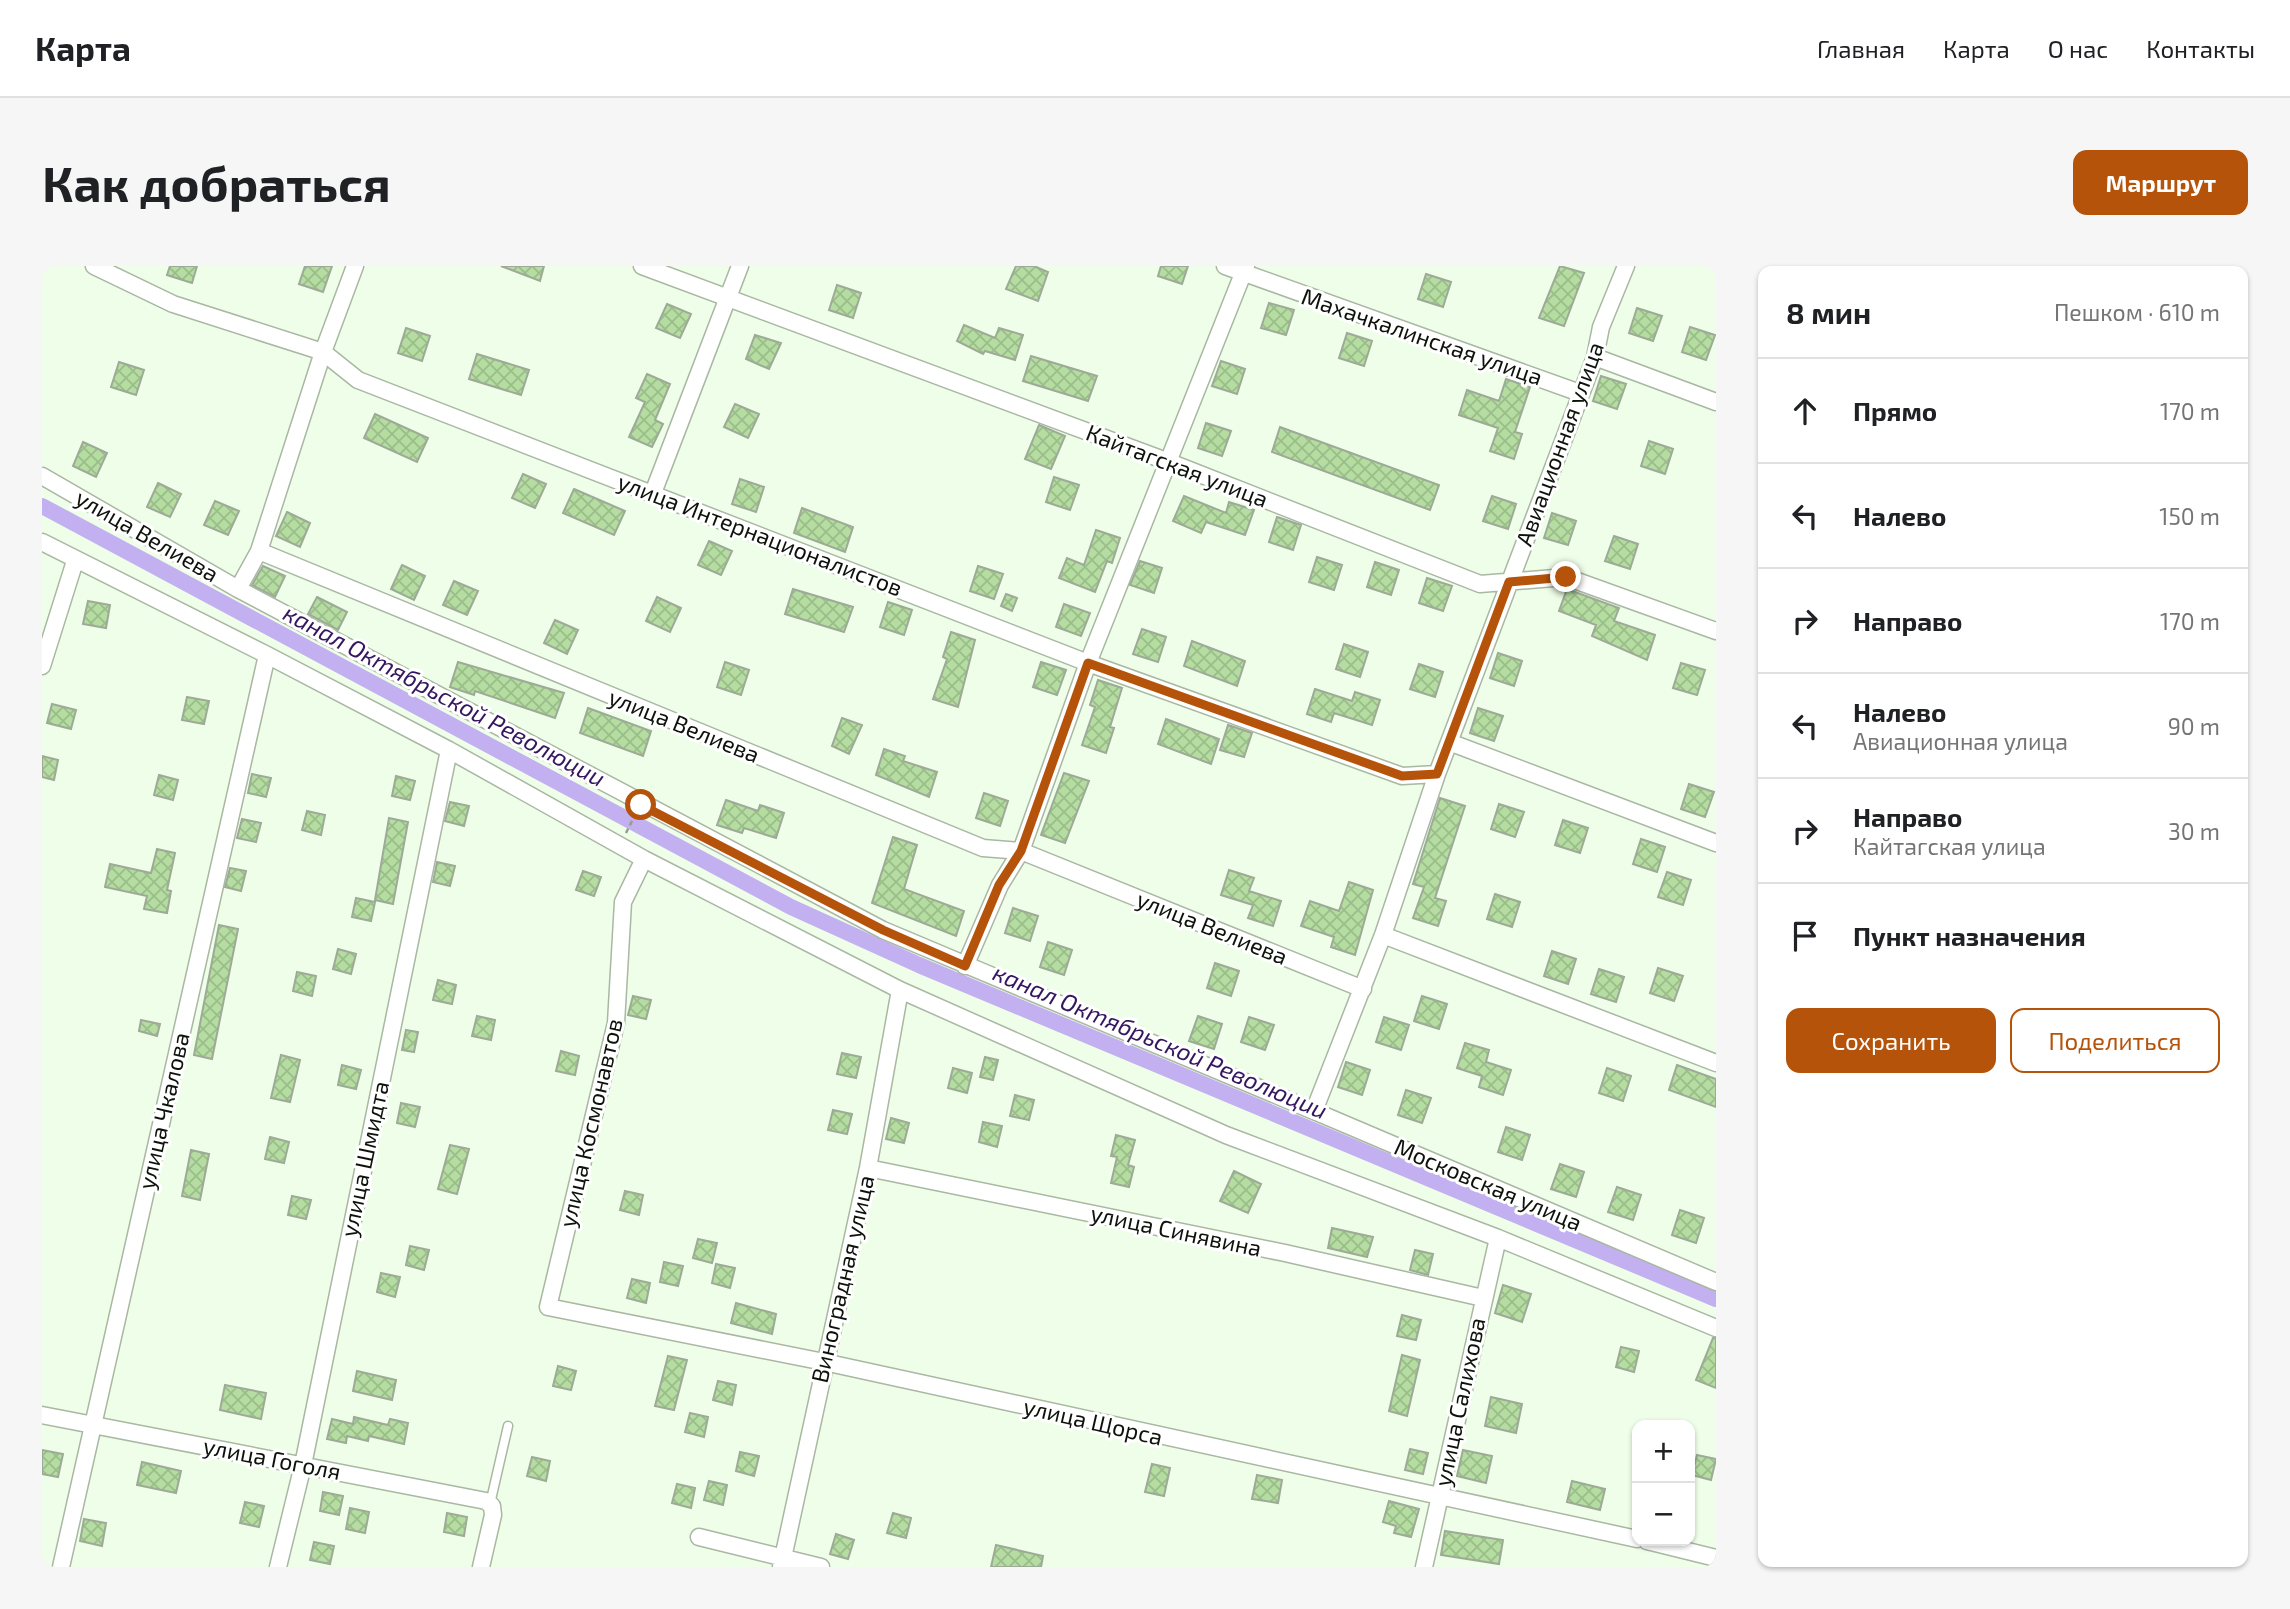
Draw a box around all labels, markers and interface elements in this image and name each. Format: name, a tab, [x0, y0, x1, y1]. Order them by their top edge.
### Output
text: Карта	[35, 28, 131, 68]
text: Главная	[1817, 34, 1905, 63]
text: Карта	[1943, 34, 2010, 63]
text: О нас	[2048, 34, 2108, 63]
text: Контакты	[2146, 34, 2255, 63]
button: Маршрут	[2073, 150, 2248, 215]
text: Как добраться	[42, 153, 391, 212]
street label: Махачкалинская улица	[1298, 282, 1547, 391]
text: 8 мин	[1786, 294, 1871, 330]
text: Пешком · 610 m	[2054, 298, 2220, 326]
street label: Авиационная улица	[1509, 338, 1610, 550]
icon: ahead	[1786, 392, 1824, 430]
text: Прямо	[1853, 395, 1937, 426]
text: 170 m	[2160, 397, 2220, 425]
street label: Кайтагская улица	[1082, 417, 1272, 514]
street label: улица Интернационалистов	[614, 467, 907, 602]
street label: улица Велиева	[71, 483, 224, 588]
icon: left	[1786, 497, 1824, 535]
text: Налево	[1853, 500, 1946, 531]
text: 150 m	[2159, 502, 2220, 530]
route end	[1550, 561, 1581, 592]
water label: канал Октябрьской Революции	[279, 597, 611, 792]
icon: right	[1786, 602, 1824, 640]
text: Направо	[1853, 605, 1962, 636]
text: 170 m	[2160, 607, 2220, 635]
street label: улица Велиева	[604, 682, 764, 769]
text: Налево	[1853, 696, 1946, 727]
icon: left	[1786, 707, 1824, 745]
text: 90 m	[2168, 712, 2220, 740]
text: Авиационная улица	[1853, 727, 2068, 755]
route start	[625, 789, 656, 820]
text: Направо	[1853, 801, 1962, 832]
icon: right	[1786, 812, 1824, 850]
text: 30 m	[2168, 817, 2220, 845]
text: Кайтагская улица	[1853, 832, 2046, 860]
street label: улица Велиева	[1132, 884, 1292, 971]
icon: arrive	[1786, 917, 1824, 955]
text: Пункт назначения	[1853, 920, 2086, 951]
water label: канал Октябрьской Революции	[989, 957, 1332, 1124]
button: Сохранить	[1786, 1008, 1996, 1073]
button: Поделиться	[2010, 1008, 2220, 1073]
street label: улица Космонавтов	[552, 1016, 629, 1230]
street label: улица Чкалова	[131, 1030, 196, 1192]
street label: улица Шмидта	[334, 1078, 395, 1240]
street label: Московская улица	[1390, 1132, 1586, 1237]
street label: Виноградная улица	[804, 1172, 881, 1386]
street label: улица Синявина	[1088, 1198, 1264, 1263]
street label: улица Салихова	[1427, 1315, 1492, 1489]
street label: улица Щорса	[1021, 1391, 1165, 1452]
map controls	[1632, 1420, 1695, 1546]
button: +	[1632, 1420, 1695, 1483]
street label: улица Гоголя	[201, 1431, 343, 1486]
button: −	[1632, 1483, 1695, 1546]

